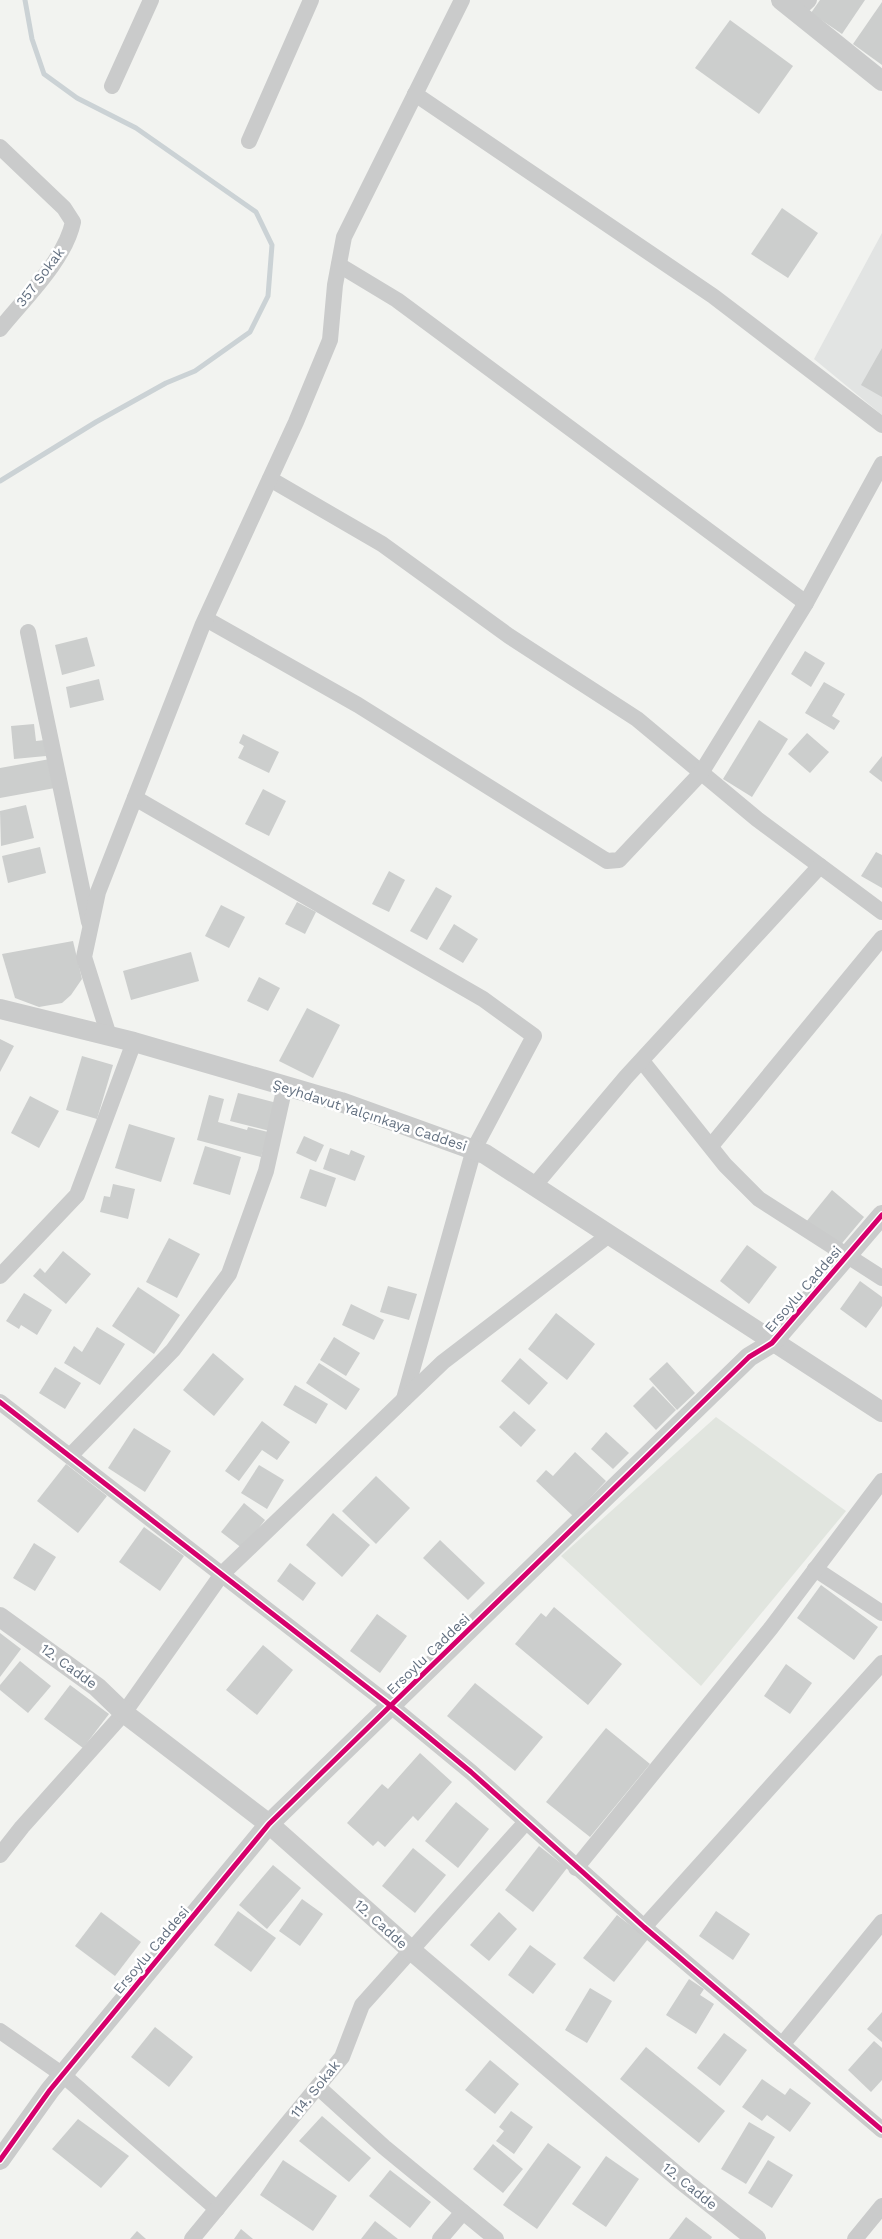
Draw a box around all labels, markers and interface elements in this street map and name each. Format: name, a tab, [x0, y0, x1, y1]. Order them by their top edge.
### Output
street label: 357 Sokak	[13, 244, 67, 310]
street label: Şeyhdavut Yalçınkaya Caddesi	[271, 1076, 469, 1154]
street label: Ersoylu Caddesi	[761, 1243, 845, 1335]
street label: Ersoylu Caddesi	[383, 1610, 473, 1698]
street label: 12. Cadde	[38, 1640, 100, 1692]
street label: 12. Cadde	[351, 1896, 411, 1952]
street label: Ersoylu Caddesi	[110, 1903, 192, 1997]
street label: 114. Sokak	[287, 2057, 343, 2121]
street label: 12. Cadde	[660, 2159, 720, 2213]

